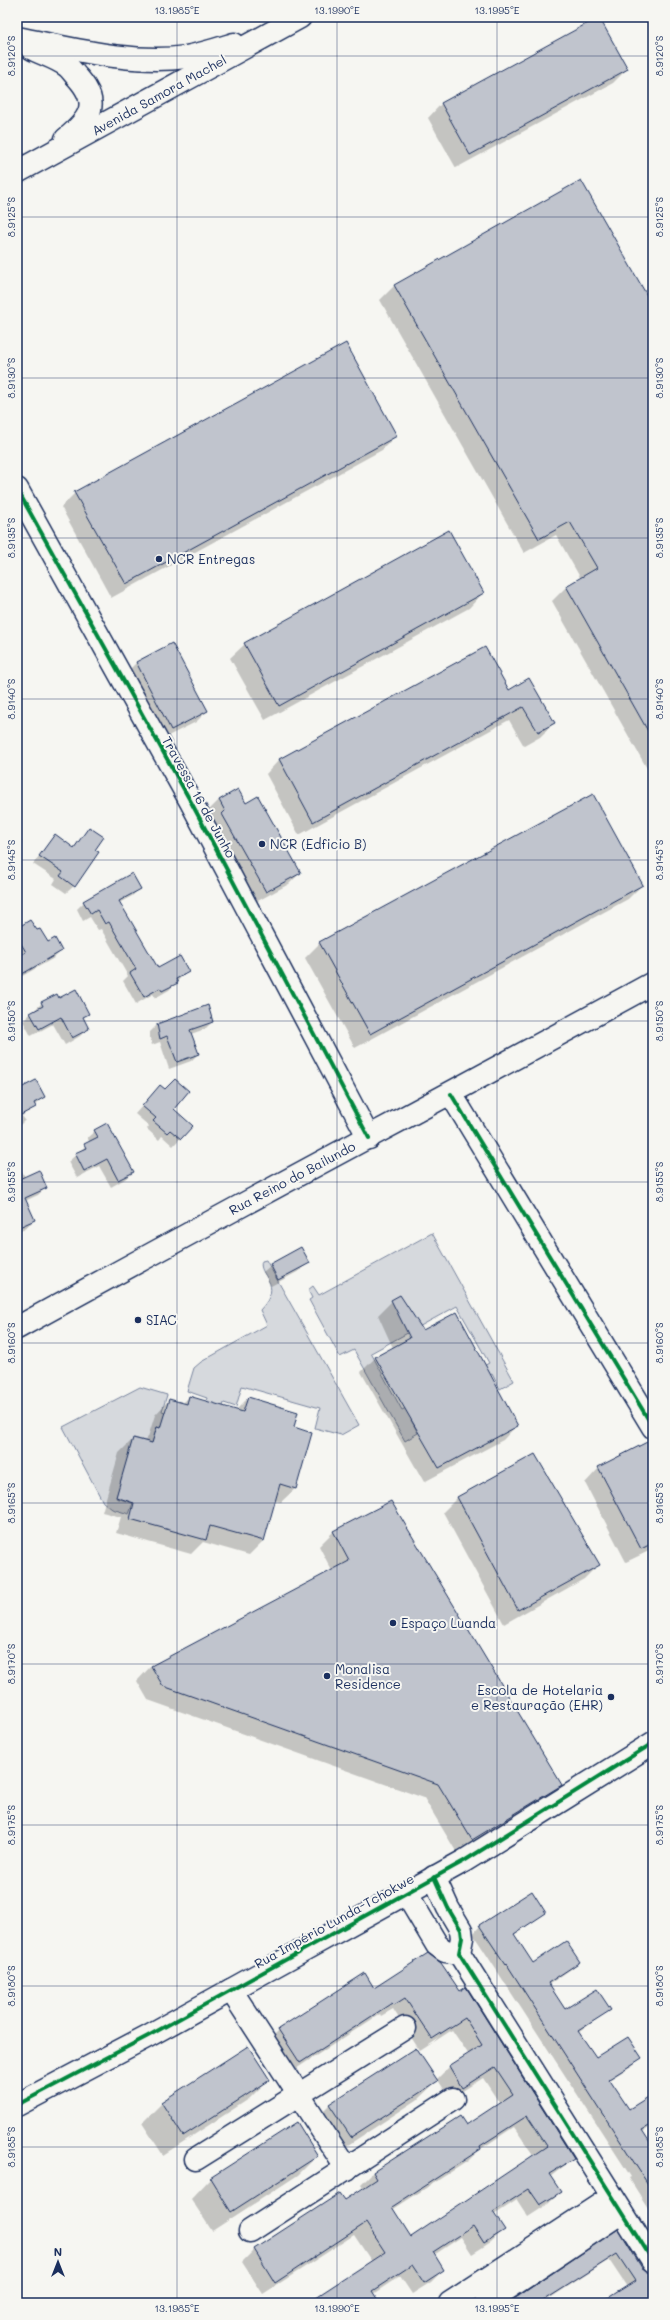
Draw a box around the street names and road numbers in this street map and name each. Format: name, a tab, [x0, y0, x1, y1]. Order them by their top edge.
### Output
street label: Avenida Samora Machel	[88, 50, 229, 139]
street label: Travessa 16 de Junho	[159, 733, 240, 861]
street label: Rua Reino do Bailundo	[226, 1137, 358, 1218]
street label: Rua Império Lunda-Tchokwe	[251, 1869, 417, 1972]

